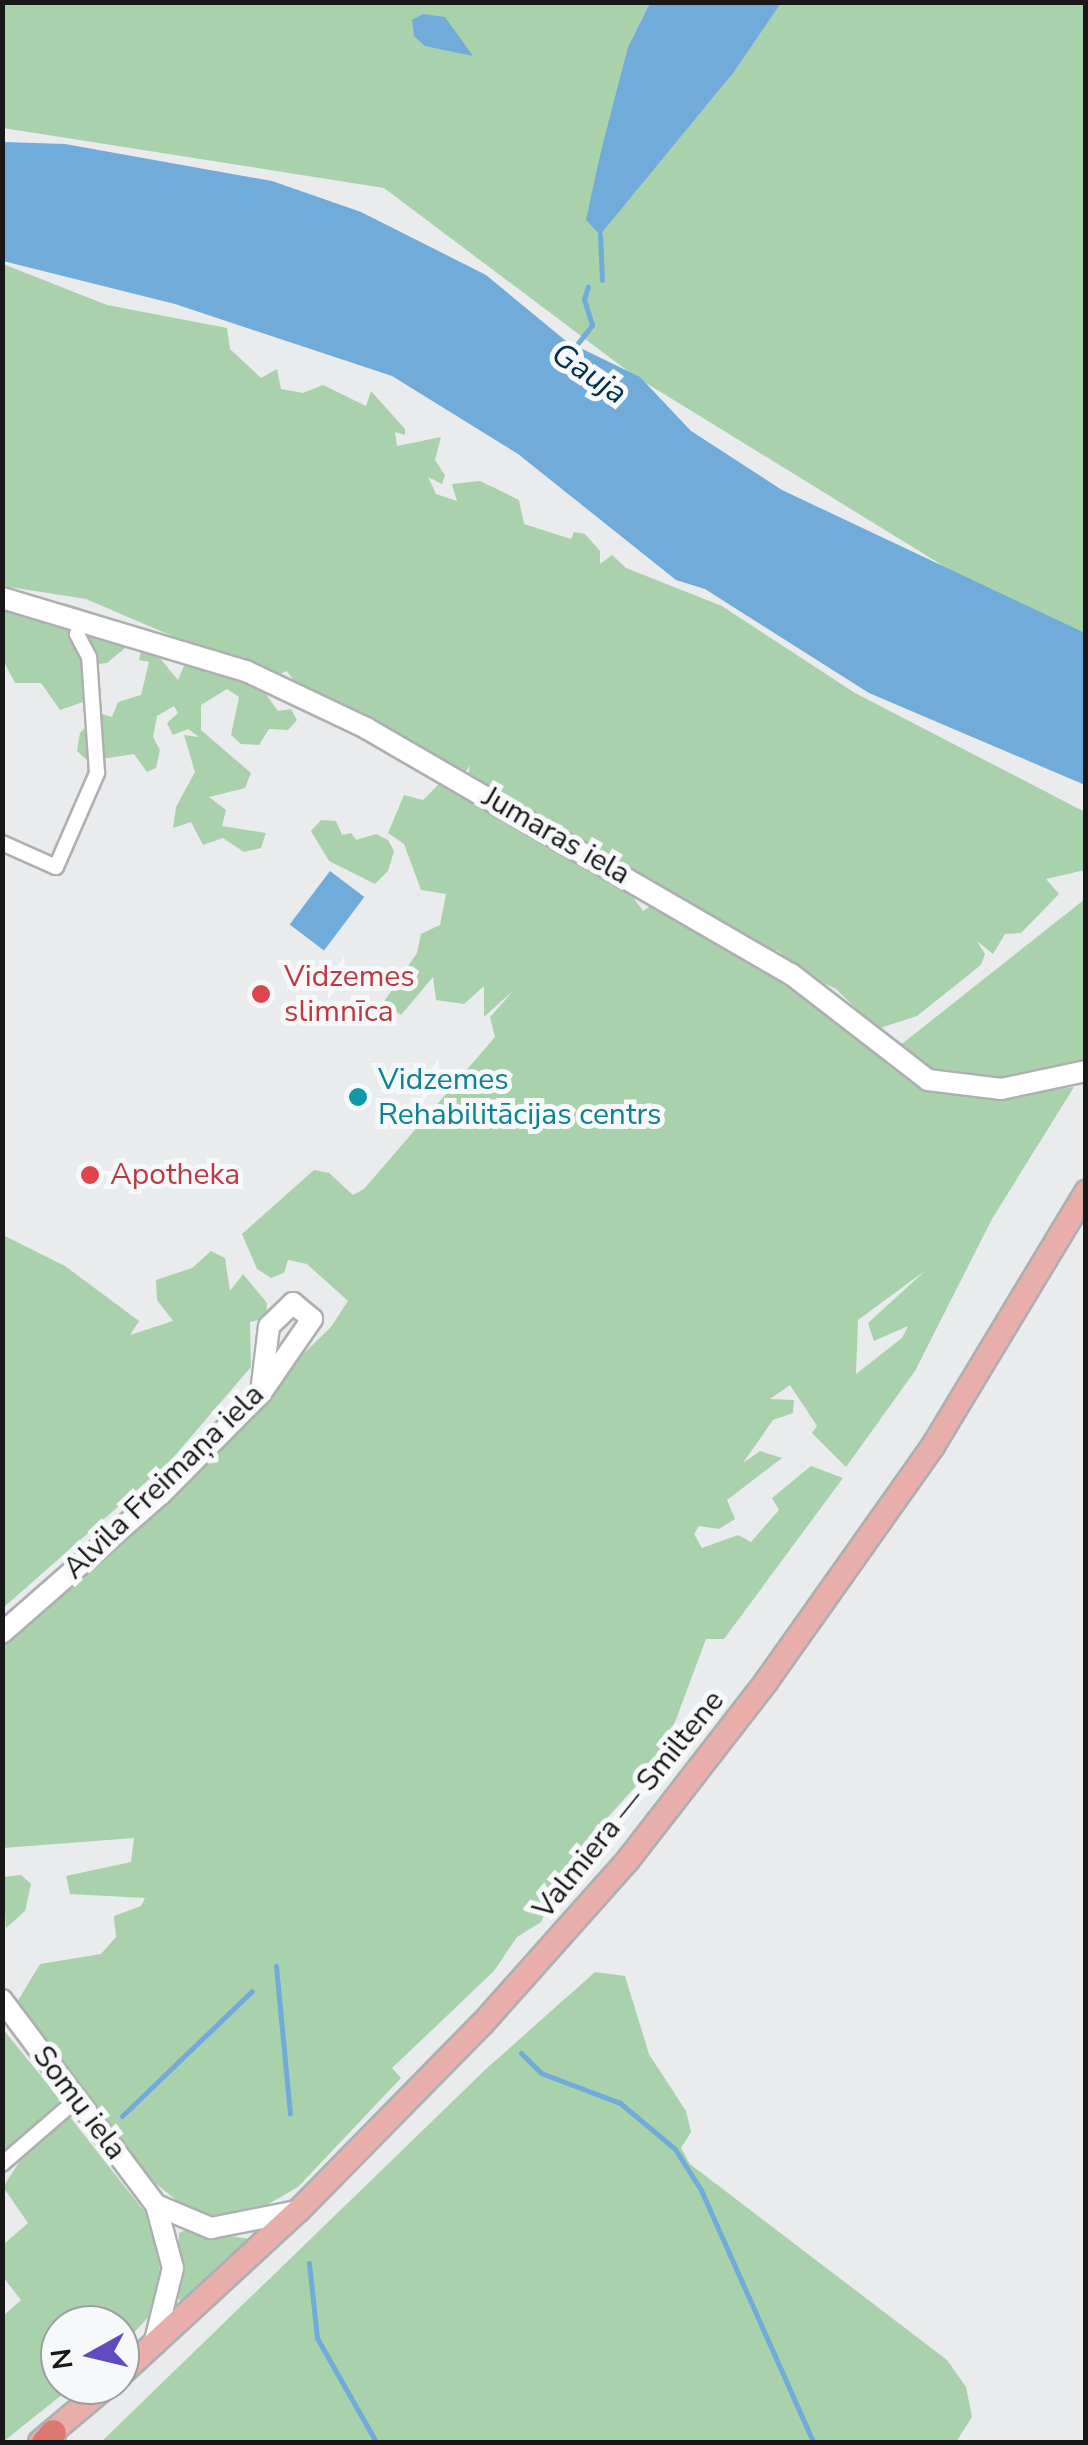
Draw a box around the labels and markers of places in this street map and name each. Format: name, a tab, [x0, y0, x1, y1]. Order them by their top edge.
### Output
place label: Vidzemes slimnīca	[284, 959, 415, 1030]
marker: Vidzemes slimnīca	[248, 981, 274, 1007]
place label: Vidzemes Rehabilitācijas centrs	[378, 1062, 661, 1132]
marker: Vidzemes Rehabilitācijas centrs	[347, 1086, 369, 1108]
place label: Apotheka	[110, 1157, 240, 1193]
marker: Apotheka	[79, 1164, 101, 1186]

